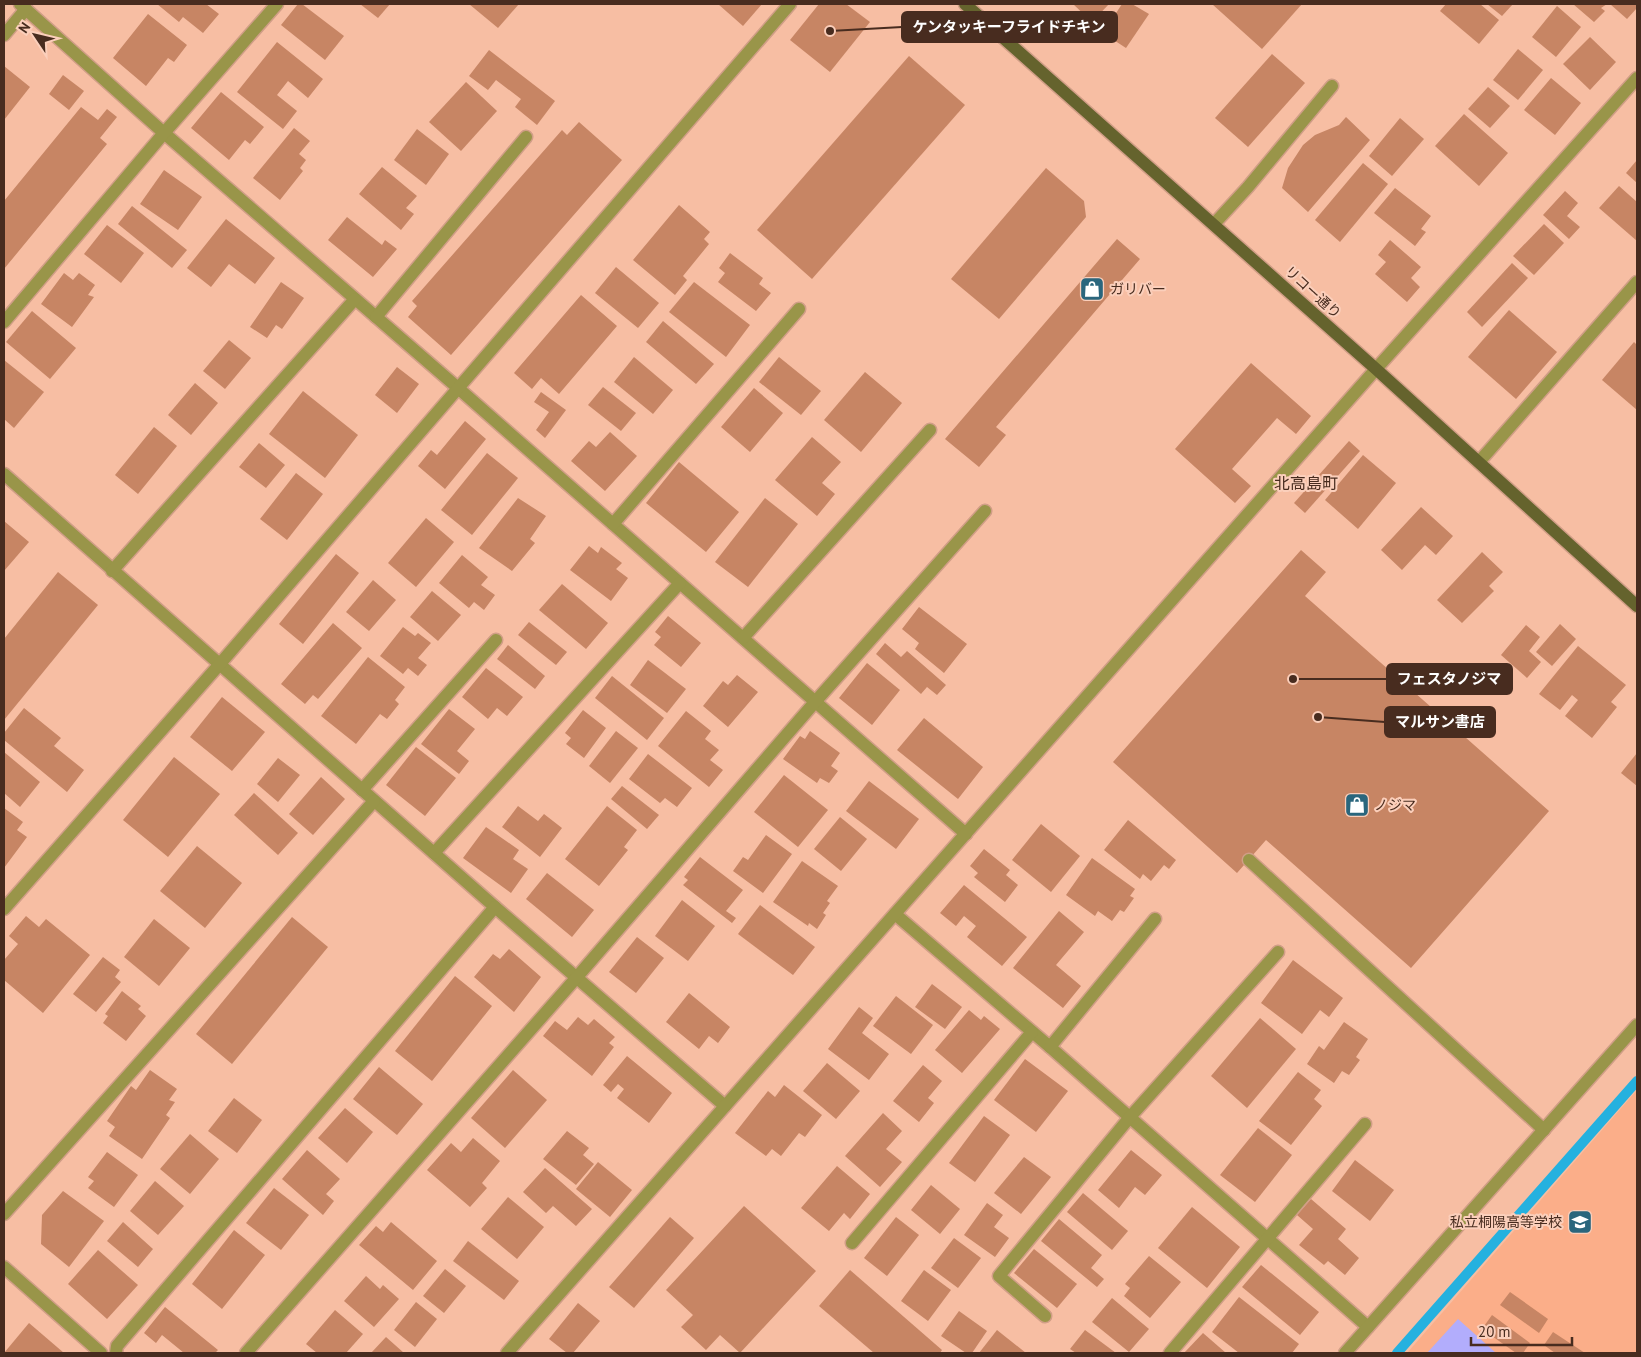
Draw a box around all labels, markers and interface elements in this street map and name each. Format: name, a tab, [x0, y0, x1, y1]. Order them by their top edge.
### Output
north arrow	[10, 10, 60, 60]
callout: ケンタッキーフライドチキン	[902, 12, 1117, 42]
text: ケンタッキーフライドチキン	[912, 17, 1106, 36]
text: N	[14, 19, 34, 36]
street label: リコー通り	[1281, 262, 1345, 322]
shop icon: ガリバー	[1079, 276, 1105, 302]
place label: ガリバー	[1110, 280, 1166, 298]
district label: 北高島町	[1274, 473, 1338, 493]
callout: フェスタノジマ	[1387, 664, 1512, 694]
text: フェスタノジマ	[1397, 669, 1501, 688]
callout: マルサン書店	[1385, 707, 1495, 737]
text: マルサン書店	[1395, 712, 1485, 731]
shop icon: ノジマ	[1344, 792, 1370, 818]
place label: ノジマ	[1374, 796, 1416, 814]
school or university icon: 私立桐陽高等学校	[1567, 1209, 1593, 1235]
place label: 私立桐陽高等学校	[1450, 1213, 1562, 1231]
scale bar	[1471, 1314, 1572, 1346]
text: 20 m	[1478, 1322, 1511, 1341]

